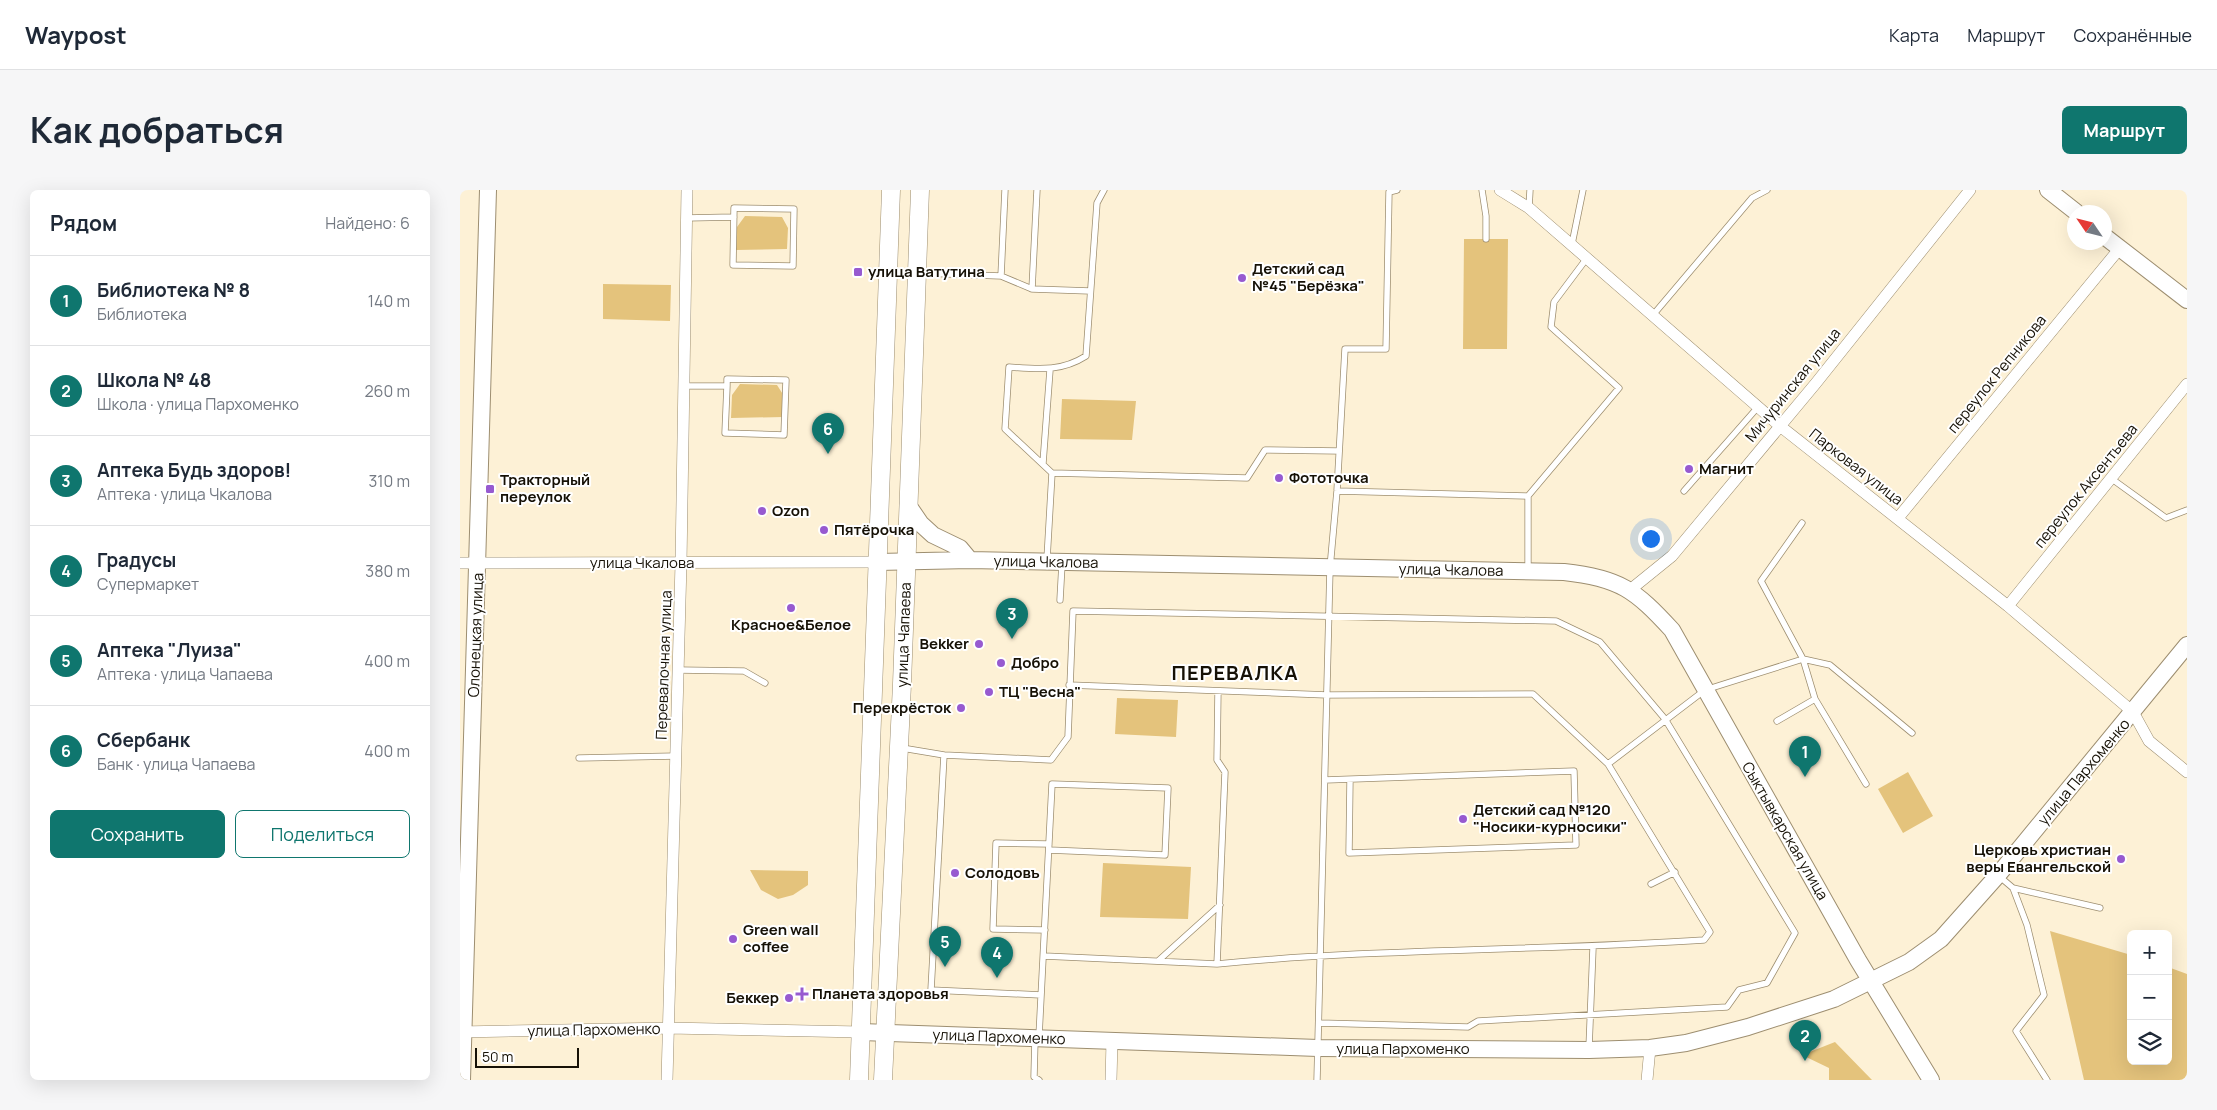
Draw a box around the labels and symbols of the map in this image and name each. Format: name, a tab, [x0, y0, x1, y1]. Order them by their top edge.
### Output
north arrow	[2067, 205, 2112, 250]
place label: Детский сад №45 "Берёзка"	[1252, 258, 1365, 296]
place label: улица Ватутина	[868, 261, 985, 282]
marker: улица Ватутина	[852, 266, 864, 278]
marker: Детский сад №45 "Берёзка"	[1236, 272, 1248, 284]
street label: переулок Репникова	[1942, 310, 2051, 437]
street label: Мичуринская улица	[1740, 323, 1845, 446]
pin: 6	[812, 413, 844, 454]
street label: переулок Аксентьева	[2029, 419, 2142, 552]
street label: Парковая улица	[1805, 423, 1908, 510]
place label: Магнит	[1699, 458, 1754, 479]
marker: Магнит	[1683, 463, 1695, 475]
place label: Фототочка	[1289, 467, 1369, 488]
place label: Тракторный переулок	[500, 469, 590, 507]
marker: Фототочка	[1273, 472, 1285, 484]
marker: Тракторный переулок	[484, 483, 496, 495]
place label: Ozon	[772, 500, 809, 521]
marker: Ozon	[756, 505, 768, 517]
place label: Пятёрочка	[834, 519, 914, 540]
marker: Пятёрочка	[818, 524, 830, 536]
your location	[1638, 526, 1664, 552]
street label: улица Чкалова	[993, 550, 1099, 573]
street label: улица Чкалова	[590, 552, 694, 573]
street label: улица Чкалова	[1398, 558, 1504, 581]
street label: Олонецкая улица	[463, 572, 488, 698]
street label: улица Чапаева	[891, 582, 916, 688]
street label: Перевалочная улица	[650, 590, 677, 740]
pin: 3	[996, 598, 1028, 639]
marker: Красное&Белое	[785, 602, 797, 614]
place label: Красное&Белое	[731, 614, 851, 635]
place label: Bekker	[920, 633, 969, 654]
marker: Bekker	[973, 638, 985, 650]
place label: Добро	[1011, 652, 1059, 673]
marker: Добро	[995, 657, 1007, 669]
district label: ПЕРЕВАЛКА	[1171, 659, 1299, 686]
place label: ТЦ "Весна"	[999, 681, 1081, 702]
marker: ТЦ "Весна"	[983, 686, 995, 698]
place label: Перекрёсток	[853, 697, 952, 718]
marker: Перекрёсток	[955, 702, 967, 714]
street label: улица Пархоменко	[2033, 714, 2135, 829]
pin: 1	[1789, 736, 1821, 777]
street label: Сыктывкарская улица	[1737, 758, 1834, 904]
place label: Детский сад №120 "Носики-курносики"	[1473, 799, 1628, 837]
marker: Детский сад №120 "Носики-курносики"	[1457, 813, 1469, 825]
place label: Церковь христиан веры Евангельской	[1966, 839, 2111, 877]
marker: Церковь христиан веры Евангельской	[2115, 853, 2127, 865]
place label: Солодовъ	[965, 862, 1040, 883]
marker: Солодовъ	[949, 867, 961, 879]
place label: Green wall coffee	[743, 919, 819, 957]
pin: 5	[929, 926, 961, 967]
marker: Green wall coffee	[727, 933, 739, 945]
pin: 4	[981, 937, 1013, 978]
place label: Планета здоровья	[812, 983, 949, 1004]
place label: Беккер	[726, 987, 779, 1008]
marker: Планета здоровья	[796, 988, 808, 1000]
marker: Беккер	[783, 992, 795, 1004]
street label: улица Пархоменко	[527, 1018, 661, 1041]
pin: 2	[1789, 1020, 1821, 1061]
street label: улица Пархоменко	[932, 1024, 1066, 1049]
street label: улица Пархоменко	[1336, 1038, 1470, 1059]
scale bar	[475, 1045, 579, 1068]

